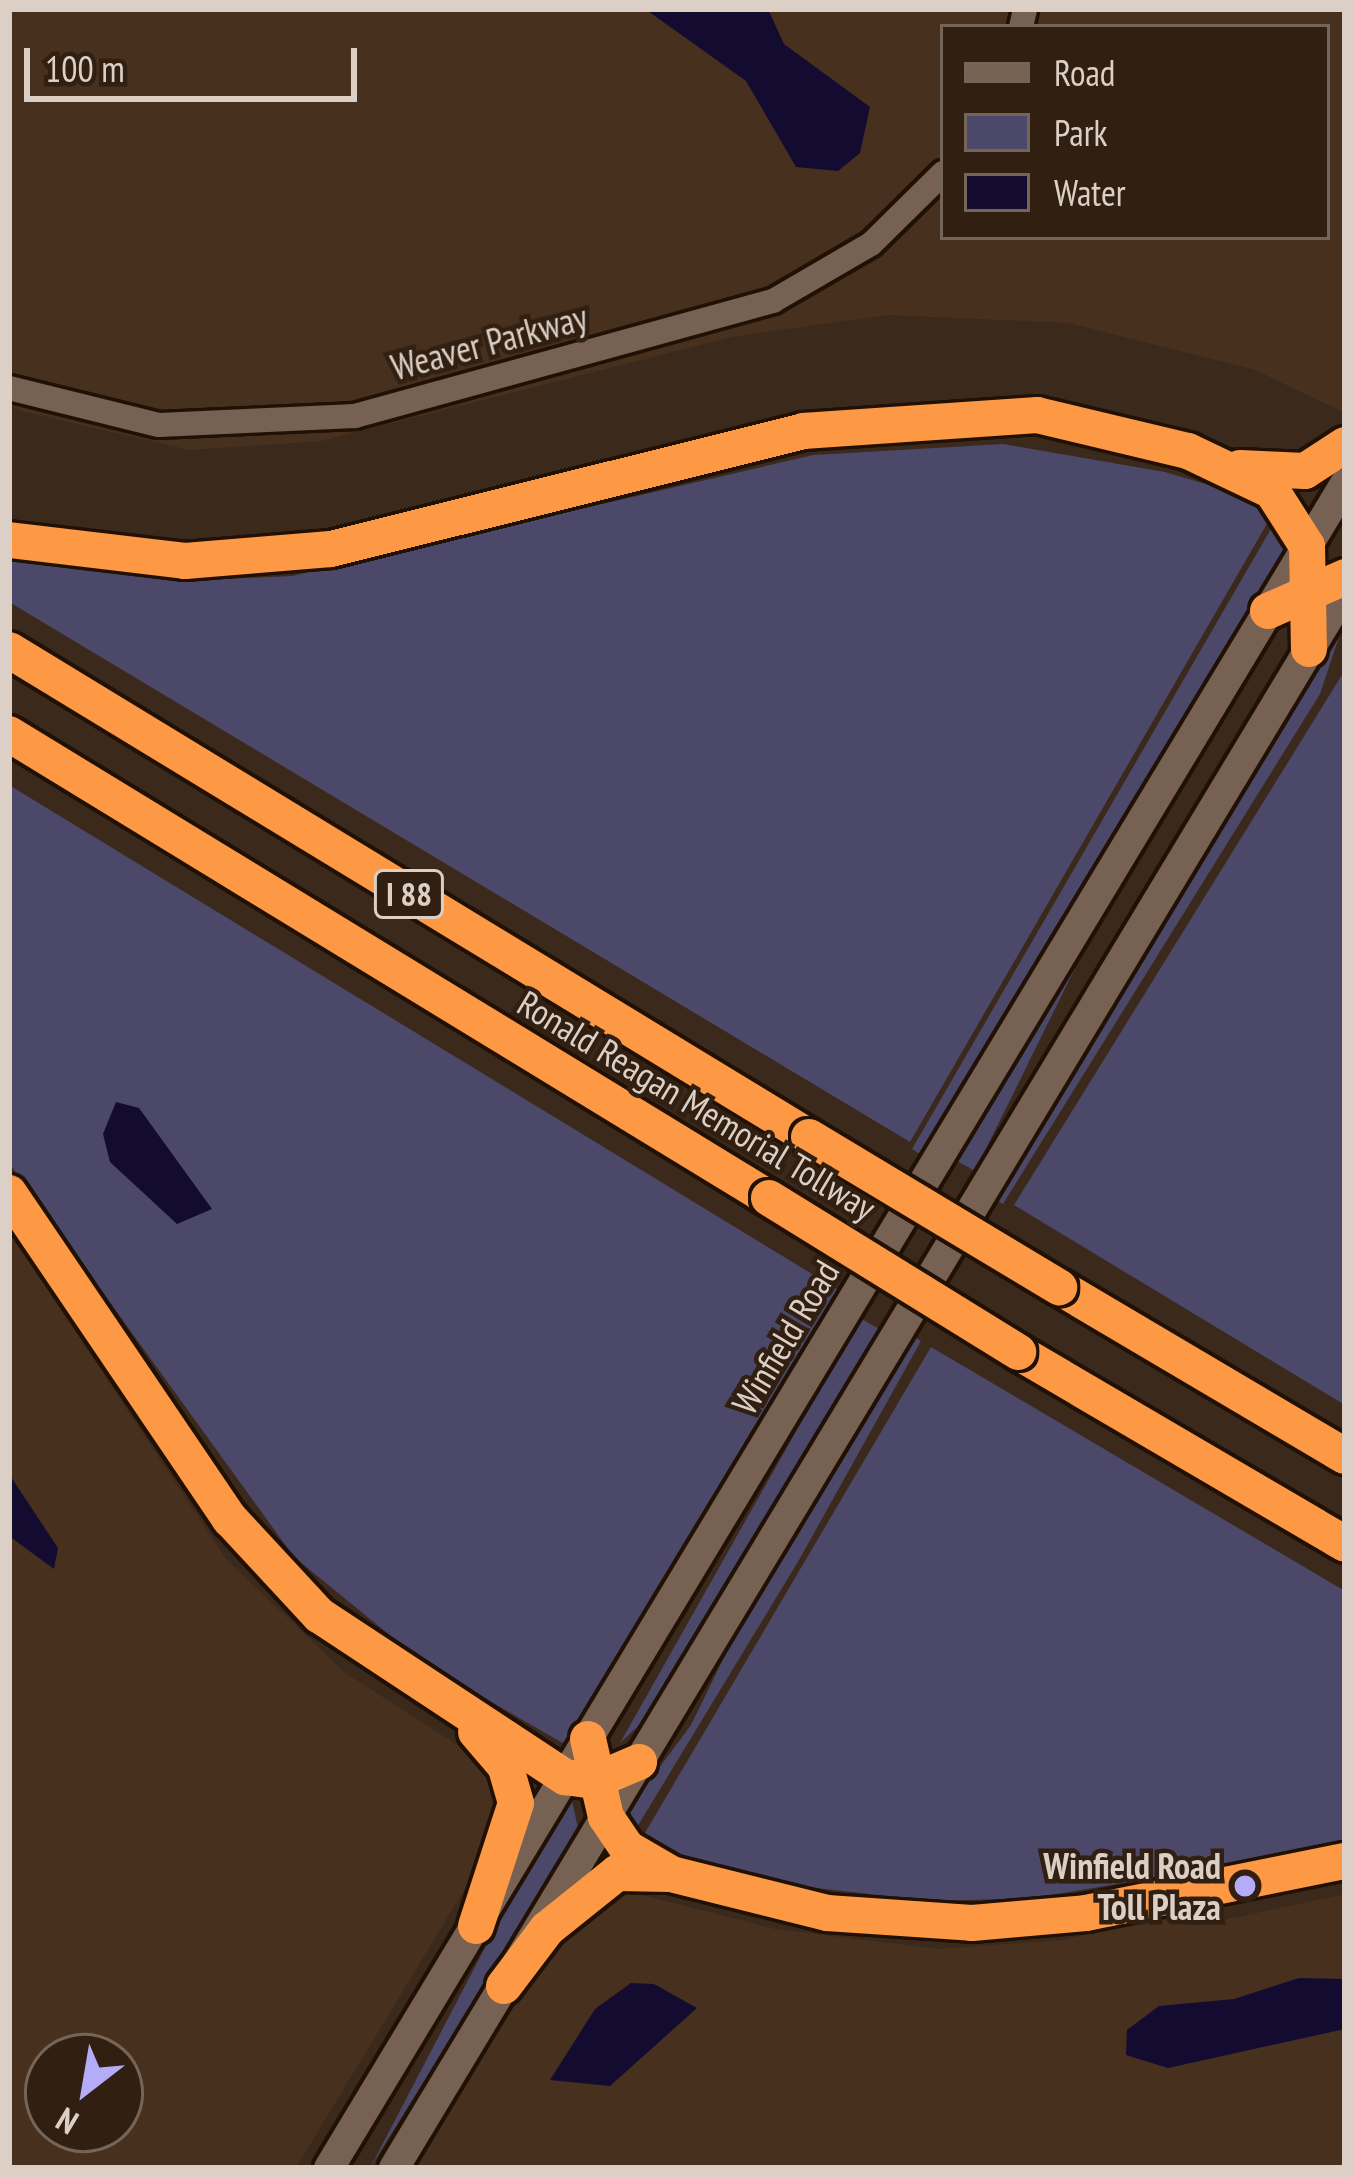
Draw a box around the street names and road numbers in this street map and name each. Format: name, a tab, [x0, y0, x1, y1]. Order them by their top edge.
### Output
street label: Weaver Parkway	[386, 295, 592, 389]
road number: I 88	[373, 867, 445, 921]
street label: Ronald Reagan Memorial Tollway	[510, 981, 884, 1229]
street label: Winfield Road	[722, 1252, 848, 1422]

